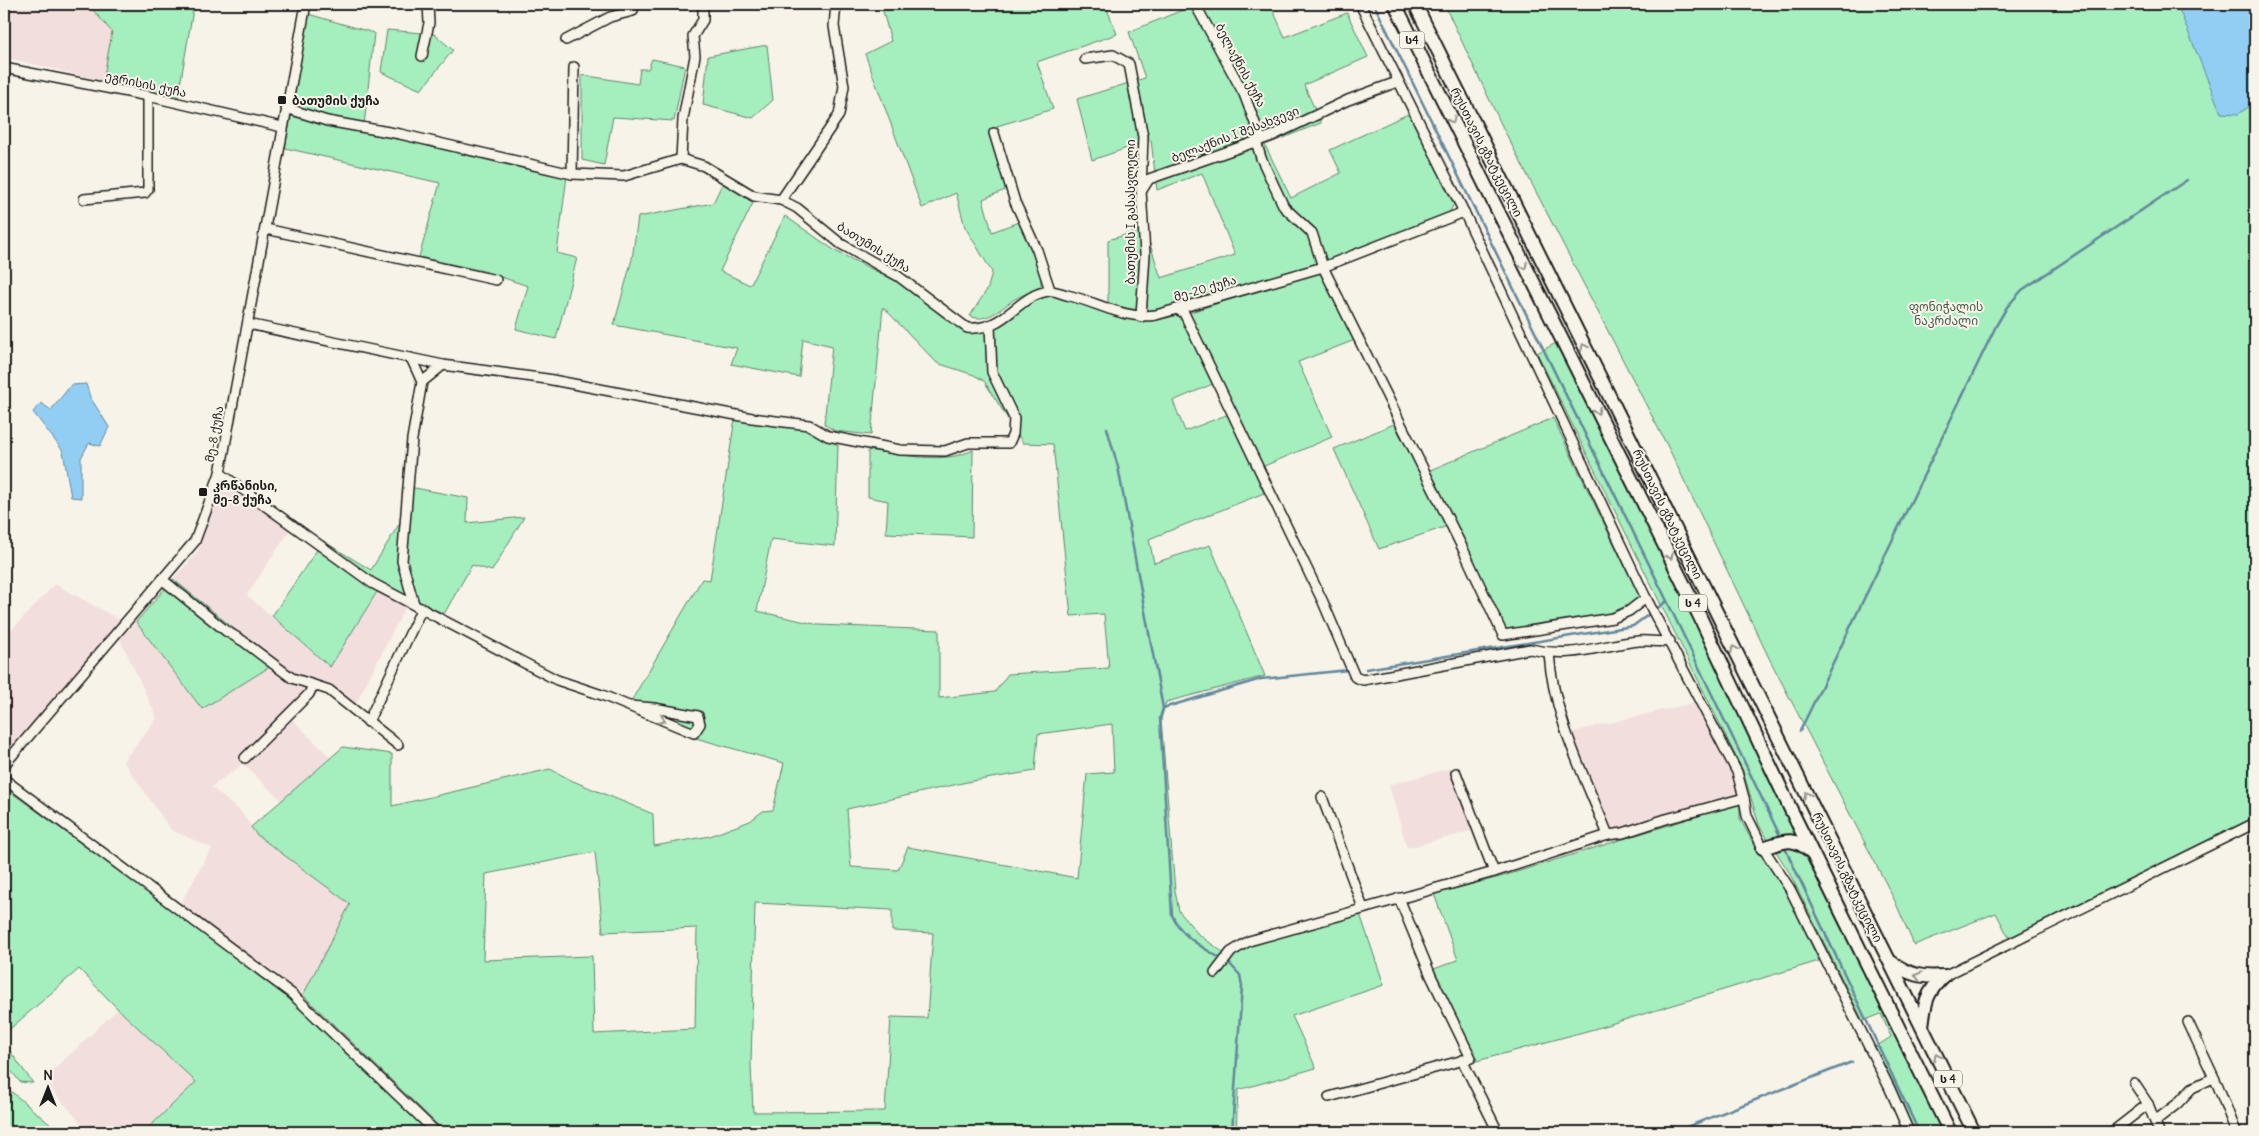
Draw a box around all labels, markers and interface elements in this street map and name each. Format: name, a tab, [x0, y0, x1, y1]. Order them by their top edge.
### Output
street label: ბელაქნის ქუჩა	[1212, 20, 1269, 110]
road number: ს4	[1400, 32, 1424, 48]
street label: ეგრისის ქუჩა	[104, 68, 188, 100]
street label: რუსთავის გზატკეცილი	[1447, 85, 1526, 220]
place label: ბათუმის ქუჩა	[292, 93, 380, 108]
marker: ბათუმის ქუჩა	[276, 94, 288, 106]
street label: ბელაქნის I შესახვევი	[1169, 103, 1302, 166]
one-way arrow	[1446, 115, 1456, 124]
street label: ბათუმის I გასასვლელი	[1123, 139, 1139, 285]
street label: ბათუმის ქუჩა	[834, 218, 914, 276]
one-way arrow	[1518, 261, 1528, 270]
street label: მე-20 ქუჩა	[1172, 272, 1238, 304]
park label: ფონიჭალის ნაკრძალი	[1909, 299, 1983, 329]
one-way arrow	[1580, 343, 1591, 352]
street label: მე-8 ქუჩა	[202, 405, 226, 463]
one-way arrow	[1591, 406, 1601, 415]
street label: რუსთავის გზატკეცილი	[1629, 446, 1706, 582]
place label: კრწანისი, მე-8 ქუჩა	[213, 478, 277, 507]
marker: კრწანისი, მე-8 ქუჩა	[197, 486, 209, 498]
one-way arrow	[1664, 551, 1674, 560]
road number: ს 4	[1679, 594, 1707, 612]
one-way arrow	[1730, 645, 1741, 654]
one-way arrow	[657, 713, 666, 724]
one-way arrow	[1803, 791, 1813, 800]
street label: რუსთავის გზატკეცილი	[1809, 809, 1886, 945]
one-way arrow	[1915, 971, 1923, 981]
one-way arrow	[1933, 1053, 1944, 1062]
north arrow	[22, 1064, 72, 1114]
text: N	[43, 1066, 53, 1084]
road number: ს 4	[1934, 1070, 1962, 1088]

